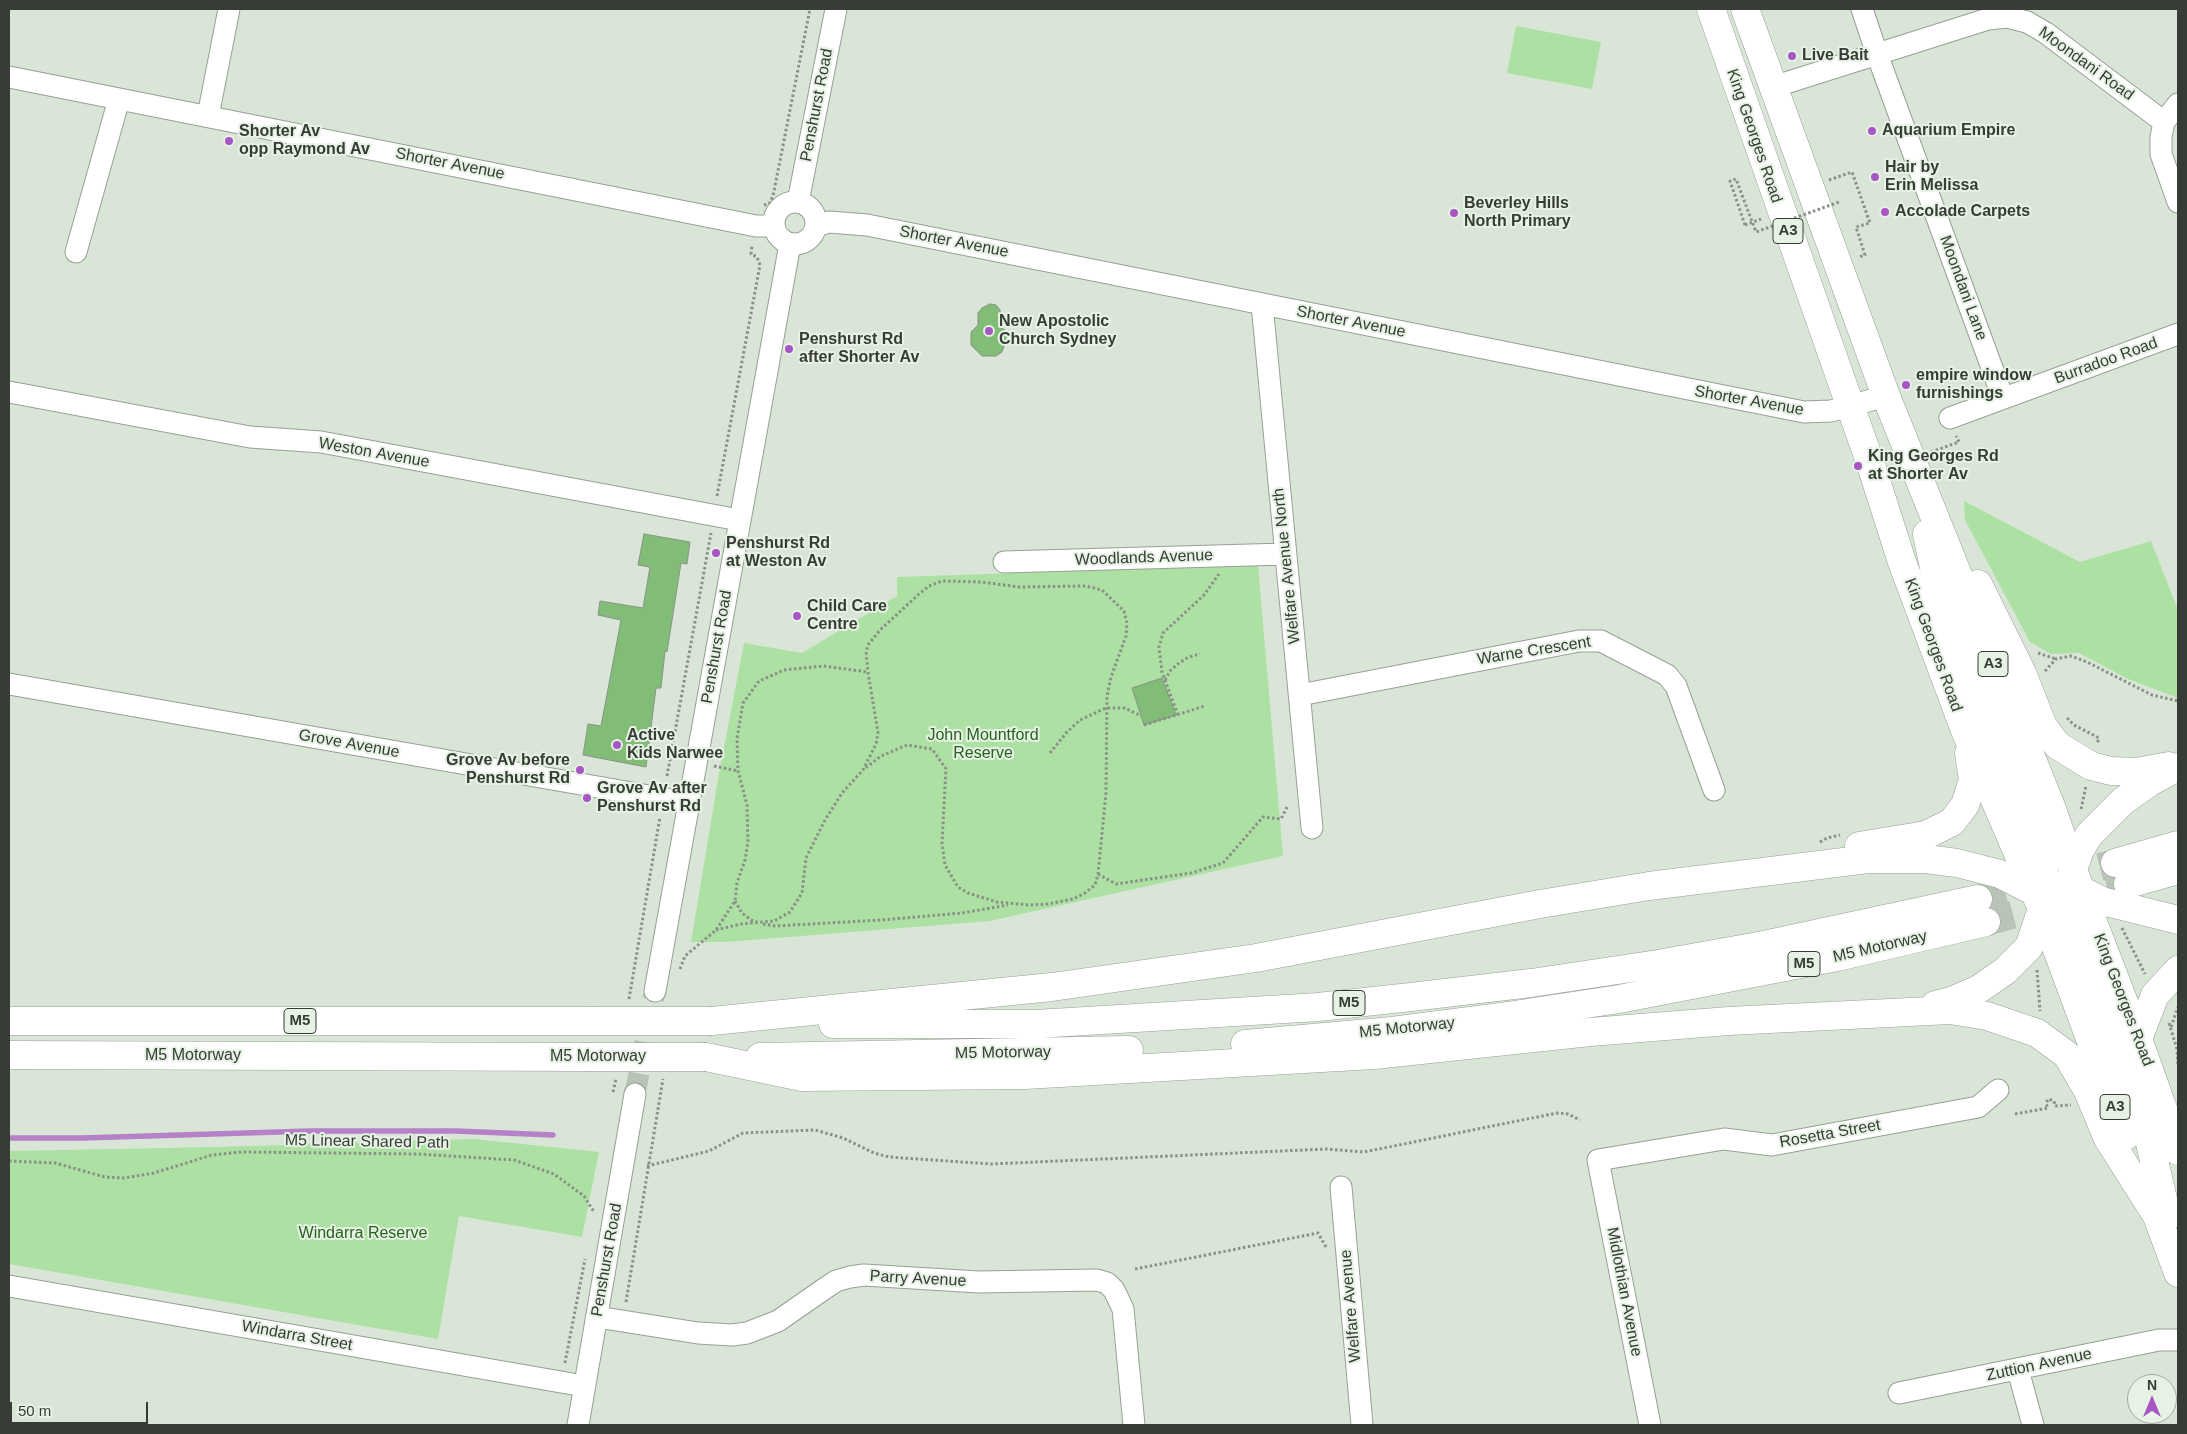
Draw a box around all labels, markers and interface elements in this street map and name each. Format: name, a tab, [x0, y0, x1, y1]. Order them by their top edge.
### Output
street label: Moondani Road	[2035, 23, 2137, 105]
place label: Live Bait	[1802, 46, 1869, 66]
street label: Penshurst Road	[797, 47, 837, 163]
marker: Live Bait	[1786, 50, 1798, 62]
street label: King Georges Road	[1722, 66, 1786, 206]
place label: Aquarium Empire	[1882, 121, 2015, 141]
place label: Shorter Av opp Raymond Av	[239, 122, 370, 160]
marker: Aquarium Empire	[1866, 125, 1878, 137]
marker: Shorter Av opp Raymond Av	[223, 135, 235, 147]
street label: Shorter Avenue	[394, 144, 506, 184]
place label: Hair by Erin Melissa	[1885, 158, 1978, 196]
marker: Hair by Erin Melissa	[1869, 171, 1881, 183]
place label: Beverley Hills North Primary	[1464, 194, 1571, 232]
place label: Accolade Carpets	[1895, 202, 2030, 222]
marker: Accolade Carpets	[1879, 206, 1891, 218]
marker: Beverley Hills North Primary	[1448, 207, 1460, 219]
road number: A3	[1773, 218, 1803, 244]
street label: Shorter Avenue	[898, 222, 1010, 262]
street label: Moondani Lane	[1935, 233, 1991, 343]
street label: Shorter Avenue	[1295, 302, 1407, 342]
place label: New Apostolic Church Sydney	[999, 312, 1116, 350]
marker: New Apostolic Church Sydney	[983, 325, 995, 337]
place label: Penshurst Rd after Shorter Av	[799, 330, 919, 368]
street label: Burradoo Road	[2052, 333, 2160, 389]
marker: Penshurst Rd after Shorter Av	[783, 343, 795, 355]
place label: empire window furnishings	[1916, 366, 2032, 404]
marker: empire window furnishings	[1900, 379, 1912, 391]
street label: Shorter Avenue	[1693, 382, 1805, 420]
street label: Weston Avenue	[317, 434, 431, 472]
place label: King Georges Rd at Shorter Av	[1868, 447, 1999, 485]
marker: King Georges Rd at Shorter Av	[1852, 460, 1864, 472]
street label: Welfare Avenue North	[1269, 487, 1305, 645]
place label: Penshurst Rd at Weston Av	[726, 534, 830, 572]
street label: Woodlands Avenue	[1075, 546, 1213, 570]
marker: Penshurst Rd at Weston Av	[710, 547, 722, 559]
street label: King Georges Road	[1900, 576, 1966, 714]
street label: Penshurst Road	[698, 589, 736, 705]
place label: Child Care Centre	[807, 597, 887, 635]
marker: Child Care Centre	[791, 610, 803, 622]
street label: Warne Crescent	[1476, 633, 1592, 669]
road number: A3	[1978, 652, 2008, 676]
street label: Grove Avenue	[297, 726, 401, 762]
place label: Active Kids Narwee	[627, 726, 723, 764]
park label: John Mountford Reserve	[927, 726, 1039, 764]
marker: Active Kids Narwee	[611, 739, 623, 751]
place label: Grove Av before Penshurst Rd	[446, 751, 570, 789]
marker: Grove Av before Penshurst Rd	[574, 764, 586, 776]
place label: Grove Av after Penshurst Rd	[597, 779, 707, 817]
marker: Grove Av after Penshurst Rd	[581, 792, 593, 804]
street label: M5 Motorway	[1831, 927, 1929, 967]
street label: King Georges Road	[2089, 931, 2157, 1069]
road number: M5	[1788, 952, 1820, 976]
road number: M5	[1333, 990, 1365, 1016]
road number: M5	[284, 1008, 316, 1034]
street label: M5 Motorway	[1358, 1013, 1456, 1043]
street label: M5 Motorway	[955, 1043, 1051, 1063]
street label: M5 Motorway	[145, 1046, 241, 1066]
street label: M5 Motorway	[550, 1047, 646, 1067]
road number: A3	[2100, 1094, 2130, 1120]
street label: Rosetta Street	[1778, 1116, 1882, 1152]
street label: M5 Linear Shared Path	[285, 1131, 449, 1153]
street label: Penshurst Road	[588, 1202, 626, 1318]
park label: Windarra Reserve	[299, 1224, 427, 1244]
street label: Midlothian Avenue	[1602, 1226, 1646, 1358]
street label: Welfare Avenue	[1337, 1249, 1365, 1363]
street label: Parry Avenue	[869, 1267, 967, 1291]
street label: Windarra Street	[240, 1317, 354, 1355]
street label: Zuttion Avenue	[1985, 1344, 2093, 1386]
north arrow	[2127, 1374, 2177, 1424]
text: N	[2147, 1377, 2157, 1393]
scale bar	[12, 1392, 150, 1424]
text: 50 m	[18, 1402, 51, 1419]

